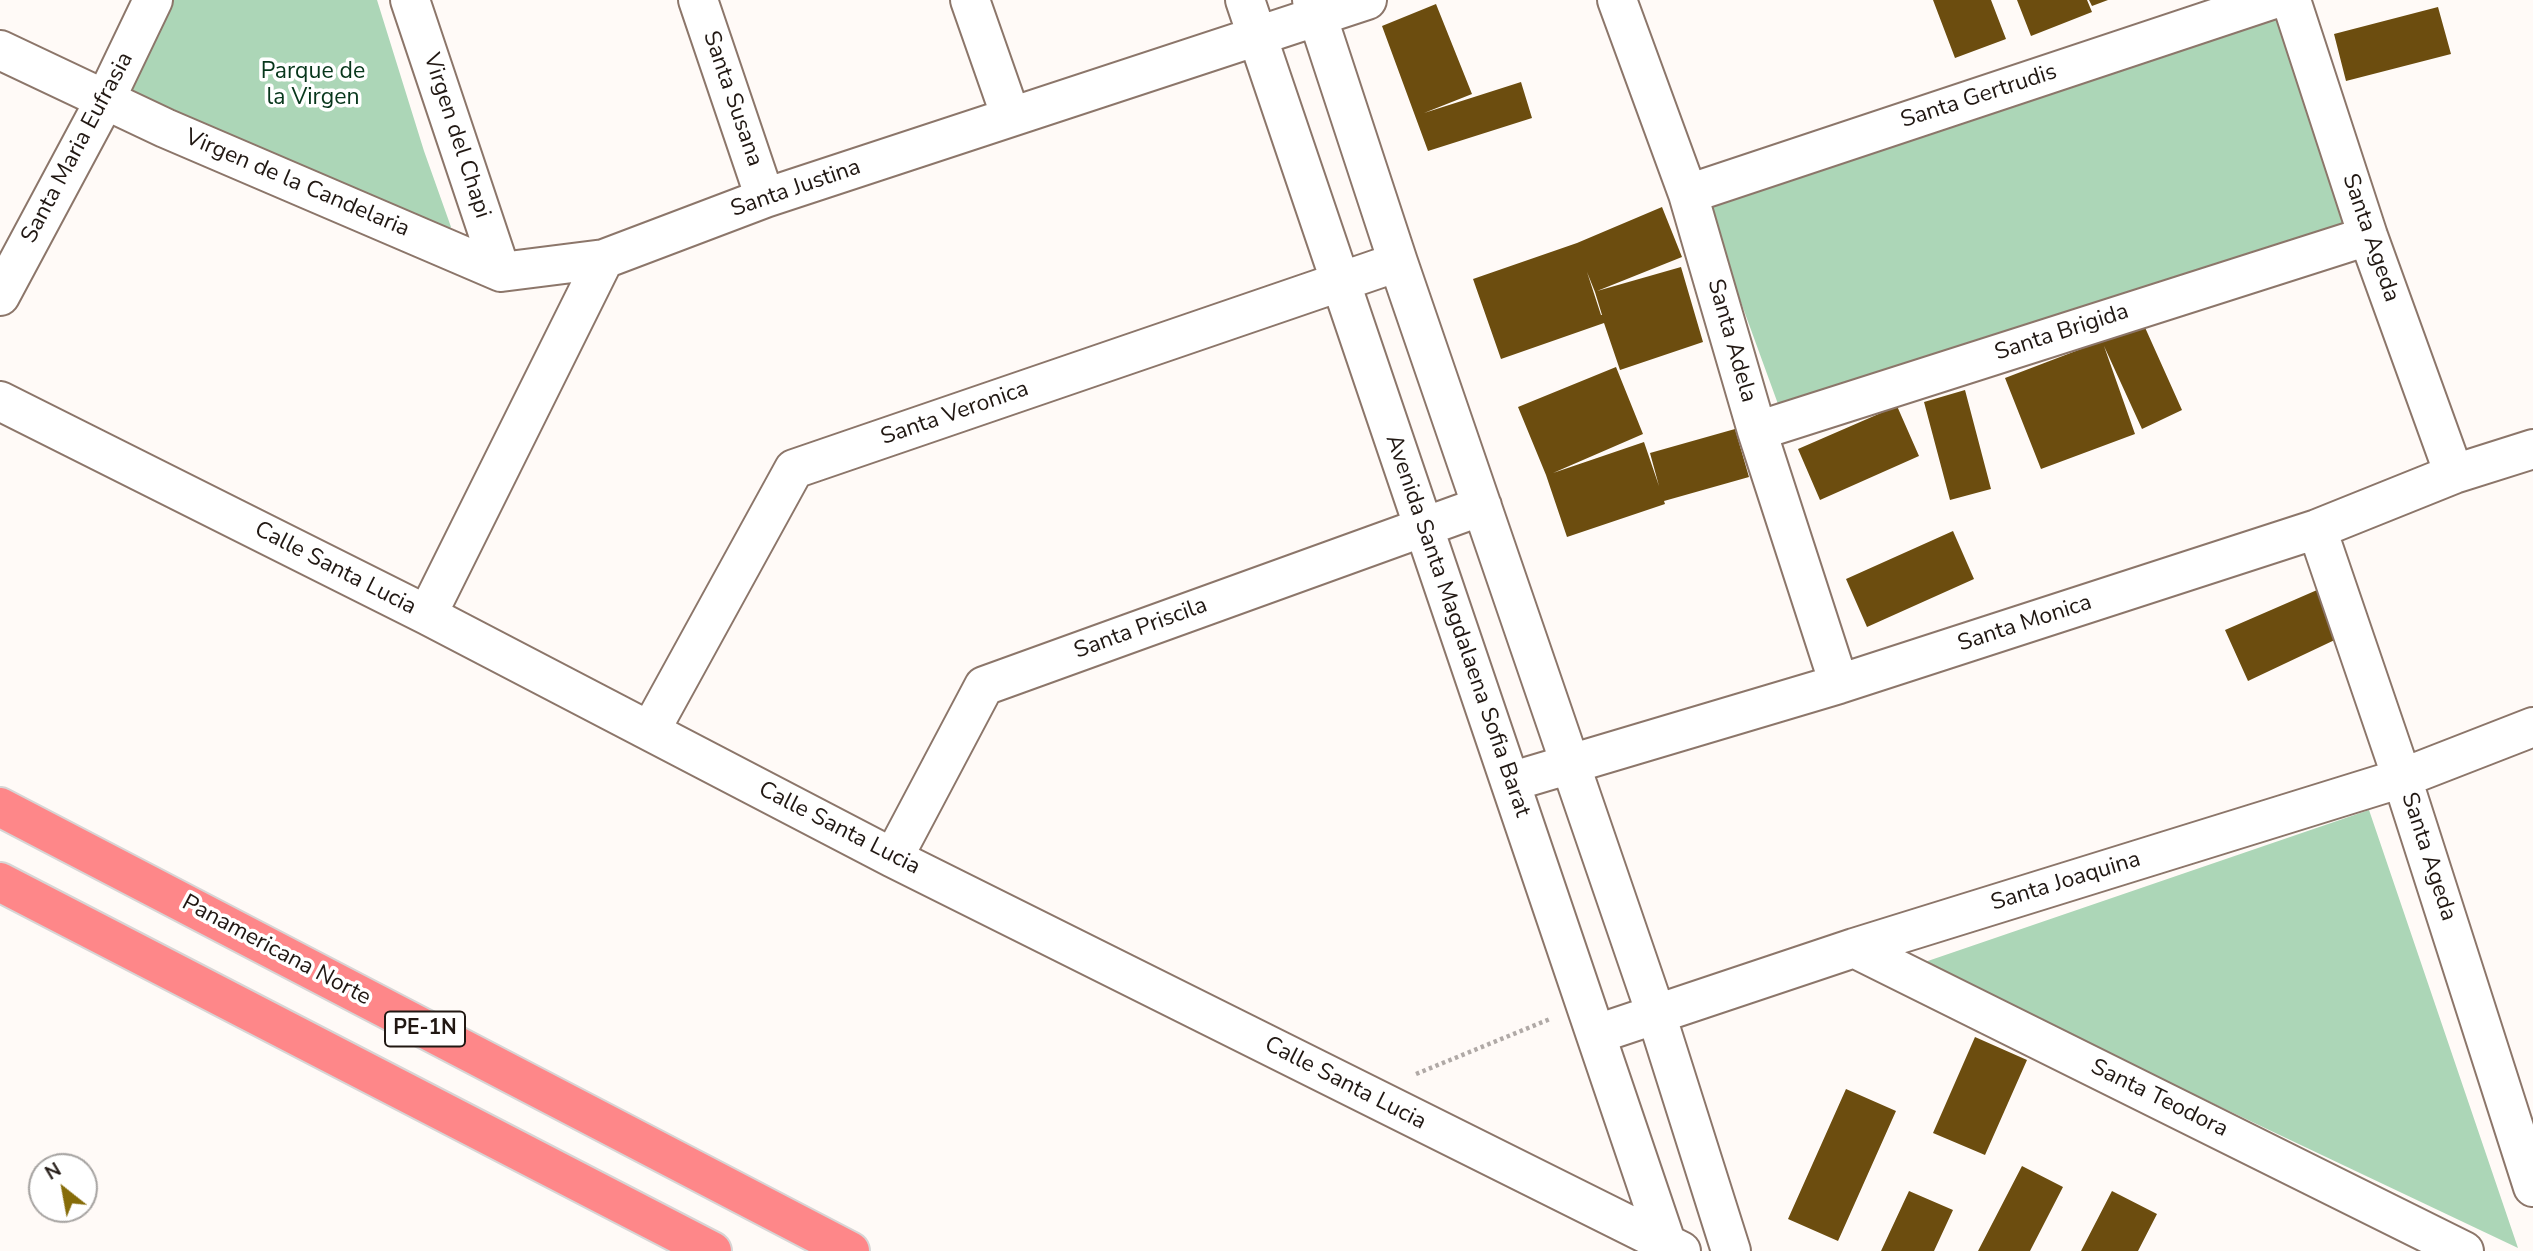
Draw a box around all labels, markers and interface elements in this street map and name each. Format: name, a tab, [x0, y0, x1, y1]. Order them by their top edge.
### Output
street label: Santa Susana	[696, 28, 768, 170]
street label: Santa Maria Eufrasia	[16, 48, 140, 248]
street label: Virgen del Chapi	[416, 50, 496, 222]
park label: Parque de la Virgen	[261, 58, 365, 112]
street label: Santa Gertrudis	[1898, 59, 2060, 135]
street label: Virgen de la Candelaria	[181, 124, 413, 244]
street label: Santa Justina	[727, 154, 865, 224]
street label: Santa Ageda	[2335, 170, 2405, 306]
street label: Santa Adela	[1700, 276, 1762, 406]
street label: Santa Brigida	[1992, 298, 2132, 368]
street label: Santa Veronica	[878, 376, 1032, 452]
street label: Avenida Santa Magdalaena Sofia Barat	[1378, 431, 1536, 821]
street label: Calle Santa Lucia	[250, 516, 420, 622]
street label: Santa Monica	[1955, 589, 2095, 659]
street label: Santa Priscila	[1071, 592, 1211, 666]
street label: Calle Santa Lucia	[754, 776, 924, 882]
street label: Santa Ageda	[2394, 789, 2462, 925]
street label: Santa Joaquina	[1988, 846, 2144, 918]
street label: Panamericana Norte	[177, 890, 375, 1012]
road number: PE-1N	[385, 1012, 465, 1046]
street label: Calle Santa Lucia	[1260, 1031, 1430, 1137]
street label: Santa Teodora	[2086, 1054, 2232, 1144]
north arrow	[28, 1153, 98, 1223]
text: N	[40, 1157, 66, 1187]

